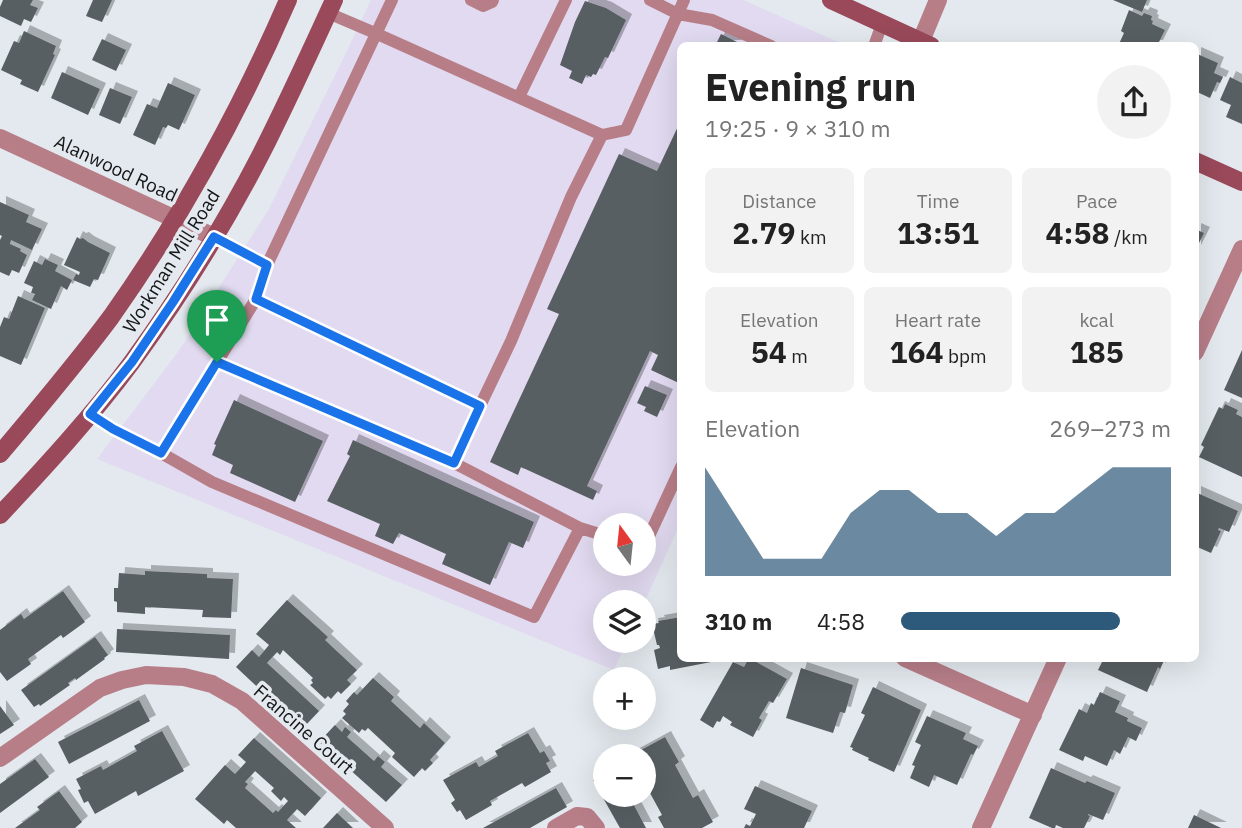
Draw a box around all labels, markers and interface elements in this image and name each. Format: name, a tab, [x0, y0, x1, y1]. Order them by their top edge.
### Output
text: Evening run	[705, 62, 916, 111]
button: share	[1097, 65, 1171, 139]
text: 19:25 · 9 × 310 m	[705, 113, 891, 143]
street label: Alanwood Road	[51, 129, 181, 207]
street label: Workman Mill Road	[117, 185, 225, 337]
text: Distance	[742, 189, 816, 213]
text: Time	[917, 189, 959, 213]
text: Pace	[1076, 189, 1117, 213]
text: 2.79	[732, 213, 795, 252]
text: 13:51	[897, 213, 979, 252]
text: 4:58	[1046, 213, 1109, 252]
text: km	[795, 225, 827, 249]
text: /km	[1109, 225, 1148, 249]
pin	[187, 290, 247, 362]
icon: arrive	[198, 301, 236, 339]
text: Elevation	[740, 308, 819, 332]
text: Heart rate	[895, 308, 981, 332]
text: kcal	[1079, 308, 1114, 332]
text: 54	[751, 332, 787, 371]
text: 164	[889, 332, 943, 371]
text: 185	[1070, 332, 1124, 371]
text: m	[787, 344, 808, 368]
text: bpm	[943, 344, 987, 368]
text: Elevation	[705, 413, 800, 443]
text: 269–273 m	[1049, 413, 1171, 443]
north arrow	[593, 513, 656, 576]
map controls	[593, 513, 656, 807]
button: layers	[593, 590, 656, 653]
text: 310 m	[705, 606, 772, 636]
text: 4:58	[817, 606, 865, 636]
button: +	[593, 667, 656, 730]
street label: Francine Court	[249, 679, 359, 779]
button: −	[593, 744, 656, 807]

